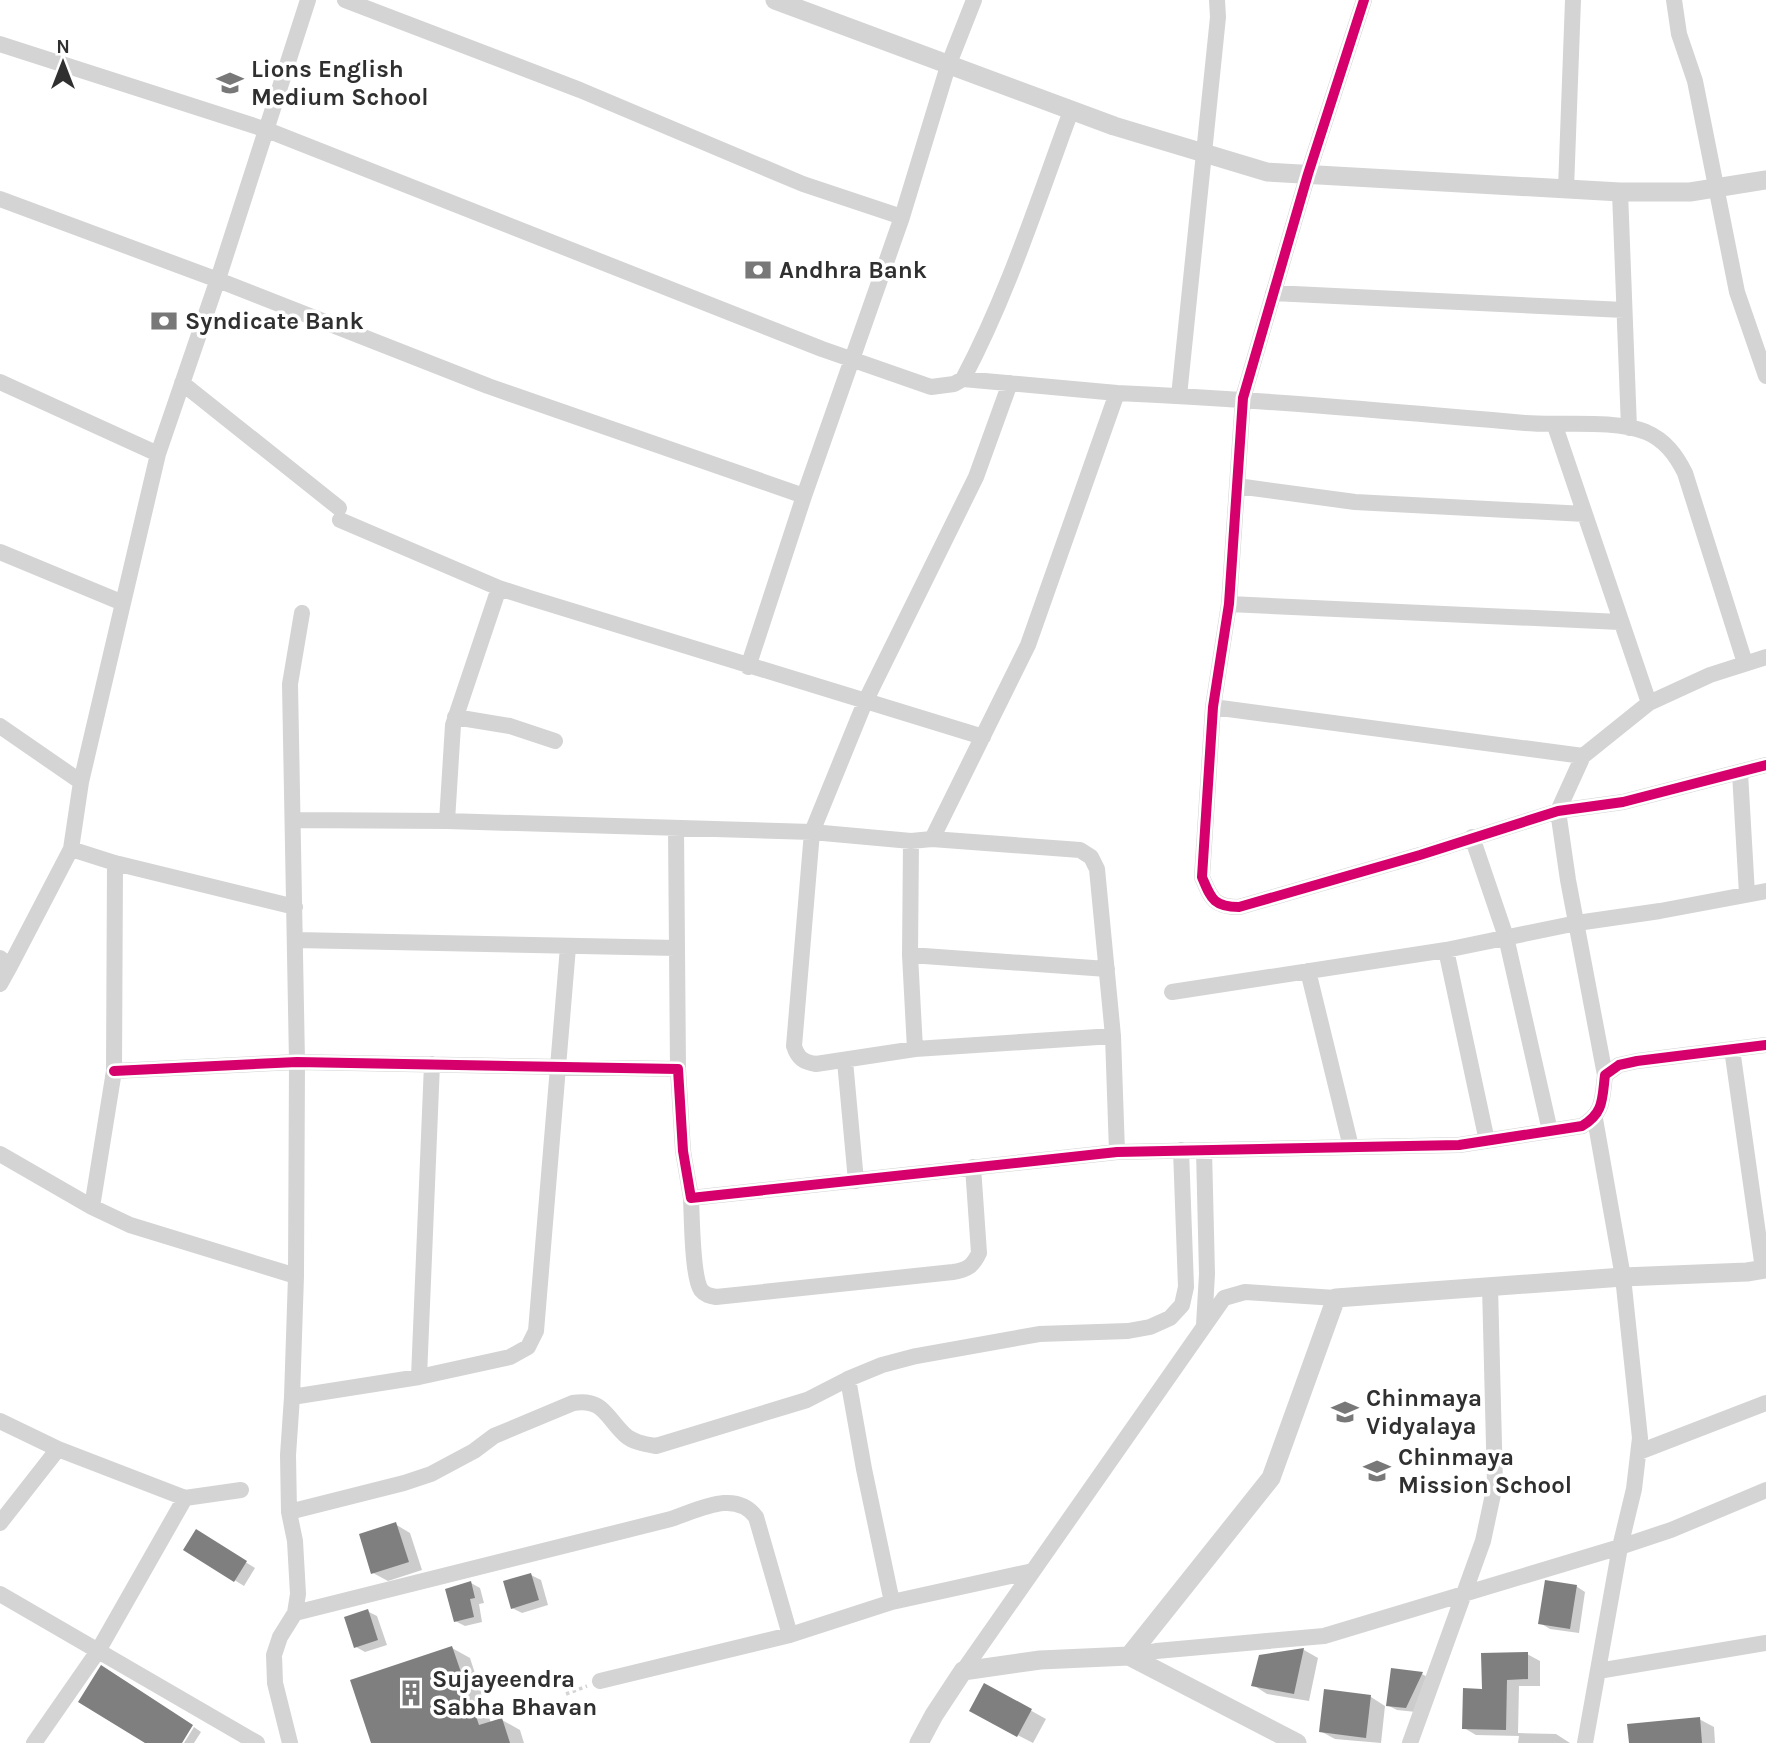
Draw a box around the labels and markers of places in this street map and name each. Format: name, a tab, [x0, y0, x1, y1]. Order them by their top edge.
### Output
place label: Lions English Medium School	[251, 55, 429, 111]
school or university icon: Lions English Medium School	[215, 68, 245, 98]
bank icon: Andhra Bank	[743, 255, 773, 285]
place label: Andhra Bank	[779, 256, 927, 284]
bank icon: Syndicate Bank	[149, 306, 179, 336]
place label: Syndicate Bank	[185, 307, 364, 335]
place label: Chinmaya Vidyalaya	[1366, 1384, 1482, 1440]
school or university icon: Chinmaya Vidyalaya	[1330, 1397, 1360, 1427]
place label: Chinmaya Mission School	[1398, 1443, 1572, 1499]
school or university icon: Chinmaya Mission School	[1362, 1456, 1392, 1486]
place label: Sujayeendra Sabha Bhavan	[432, 1665, 597, 1721]
building icon: Sujayeendra Sabha Bhavan	[396, 1678, 426, 1708]

